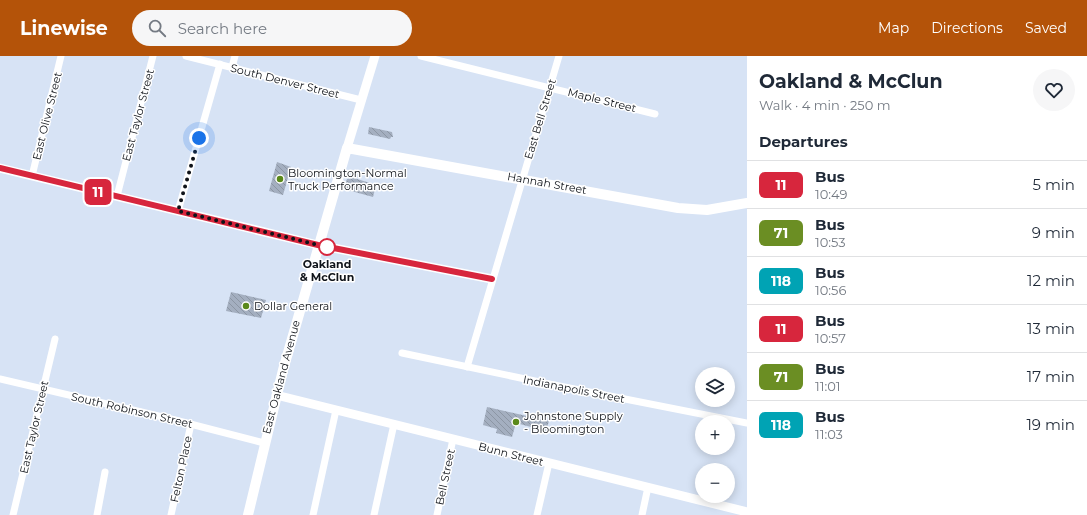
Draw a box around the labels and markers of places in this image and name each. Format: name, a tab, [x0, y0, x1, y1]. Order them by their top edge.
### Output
place label: Bloomington-Normal Truck Performance	[288, 166, 407, 193]
marker: Bloomington-Normal Truck Performance	[275, 174, 285, 184]
marker: Oakland & McClun	[318, 238, 336, 256]
place label: Oakland & McClun	[300, 257, 354, 284]
place label: Dollar General	[254, 299, 332, 313]
marker: Dollar General	[241, 301, 251, 311]
place label: Johnstone Supply - Bloomington	[523, 409, 623, 436]
marker: Johnstone Supply - Bloomington	[511, 417, 521, 427]

